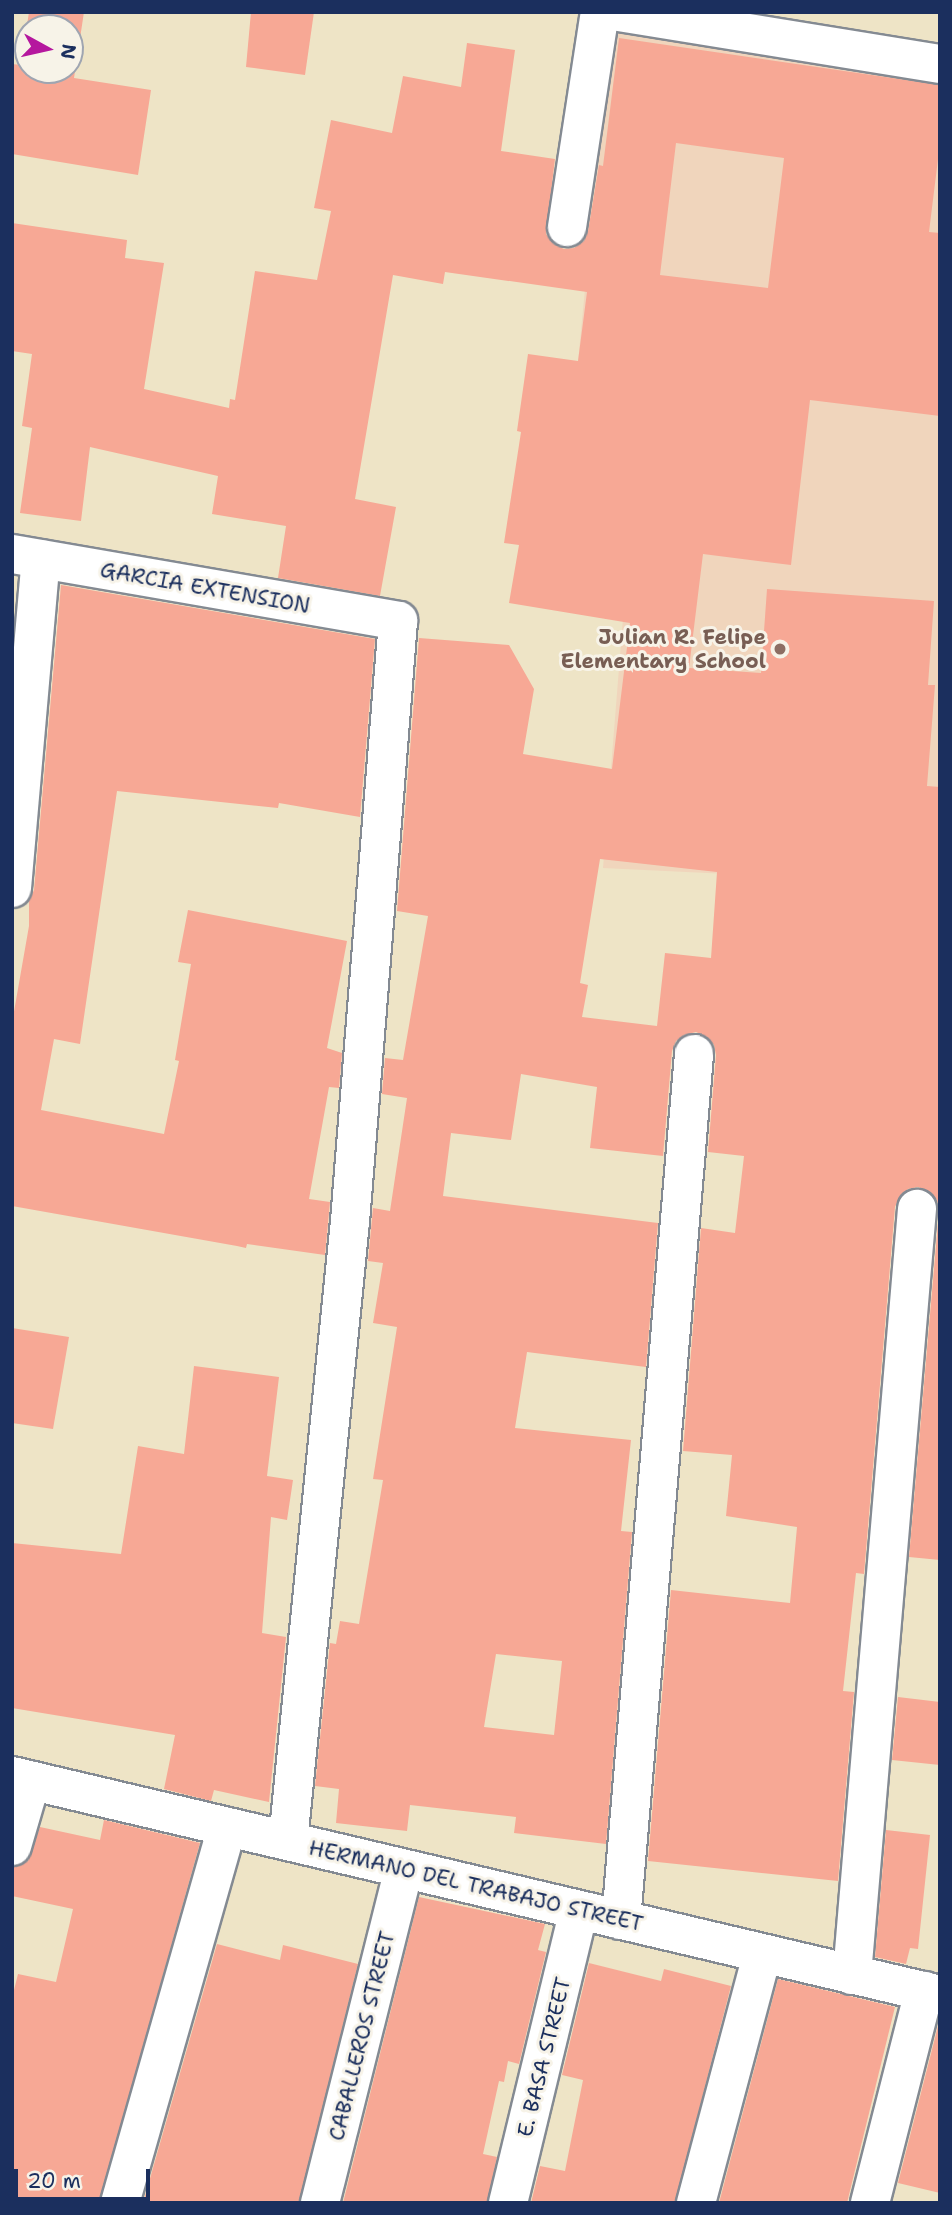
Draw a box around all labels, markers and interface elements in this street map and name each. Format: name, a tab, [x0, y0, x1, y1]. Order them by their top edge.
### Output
north arrow	[14, 14, 84, 84]
text: N	[55, 43, 82, 61]
street label: GARCIA EXTENSION	[98, 557, 312, 619]
place label: Julian R. Felipe Elementary School	[561, 624, 766, 674]
marker: Julian R. Felipe Elementary School	[772, 641, 788, 657]
street label: HERMANO DEL TRABAJO STREET	[306, 1835, 646, 1937]
street label: CABALLEROS STREET	[324, 1929, 400, 2143]
street label: E. BASA STREET	[512, 1975, 576, 2139]
scale bar	[18, 2156, 154, 2200]
text: 20 m	[27, 2167, 81, 2195]

